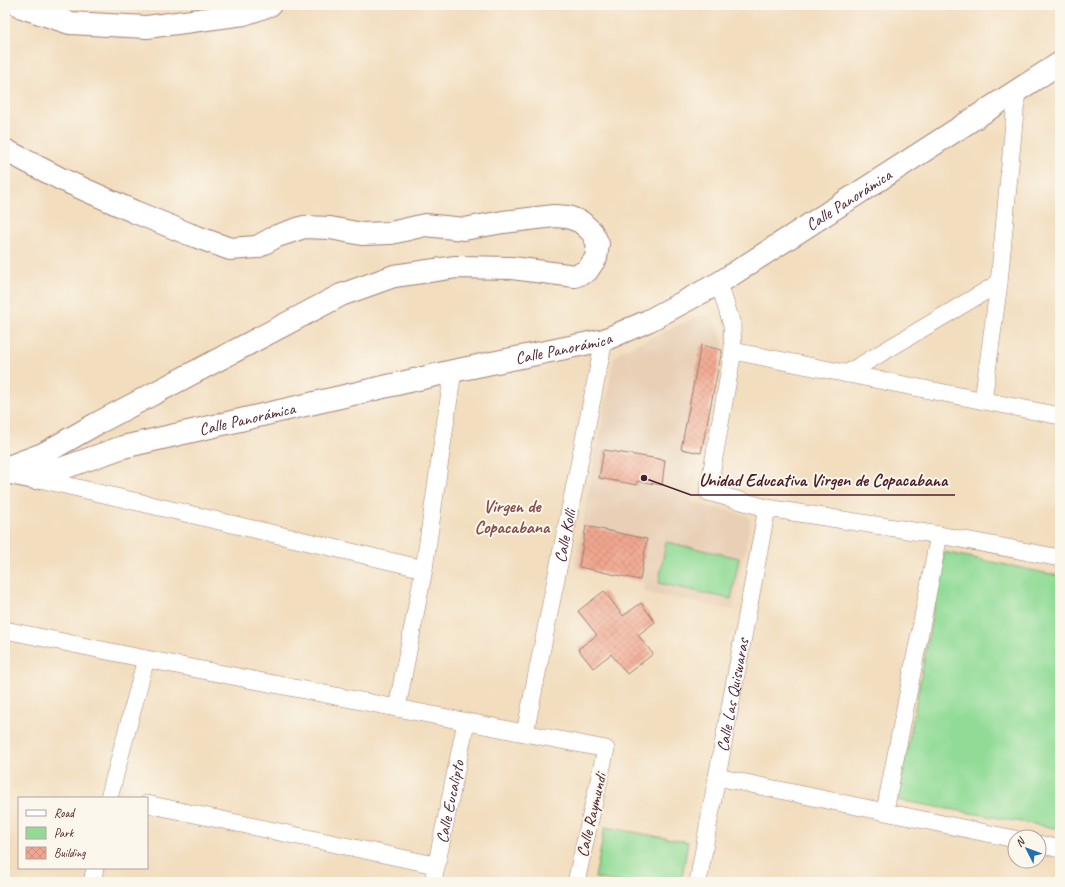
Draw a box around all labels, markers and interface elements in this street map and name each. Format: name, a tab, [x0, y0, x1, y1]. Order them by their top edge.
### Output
street label: Calle Panorámica	[802, 164, 896, 235]
street label: Calle Panorámica	[513, 327, 616, 369]
street label: Calle Panorámica	[197, 397, 298, 440]
callout: Unidad Educativa Virgen de Copacabana	[691, 465, 955, 495]
text: Unidad Educativa Virgen de Copacabana	[699, 469, 949, 491]
district label: Virgen de Copacabana	[475, 495, 551, 538]
street label: Calle Kolli	[550, 506, 581, 564]
street label: Calle Las Quiswaras	[712, 635, 754, 753]
street label: Calle Eucalipto	[431, 758, 469, 845]
street label: Calle Raymundi	[572, 769, 612, 859]
legend	[18, 797, 148, 869]
text: Road	[54, 805, 76, 821]
text: Park	[54, 825, 75, 841]
north arrow	[1007, 829, 1047, 869]
text: N	[1012, 833, 1029, 850]
text: Building	[54, 845, 86, 861]

